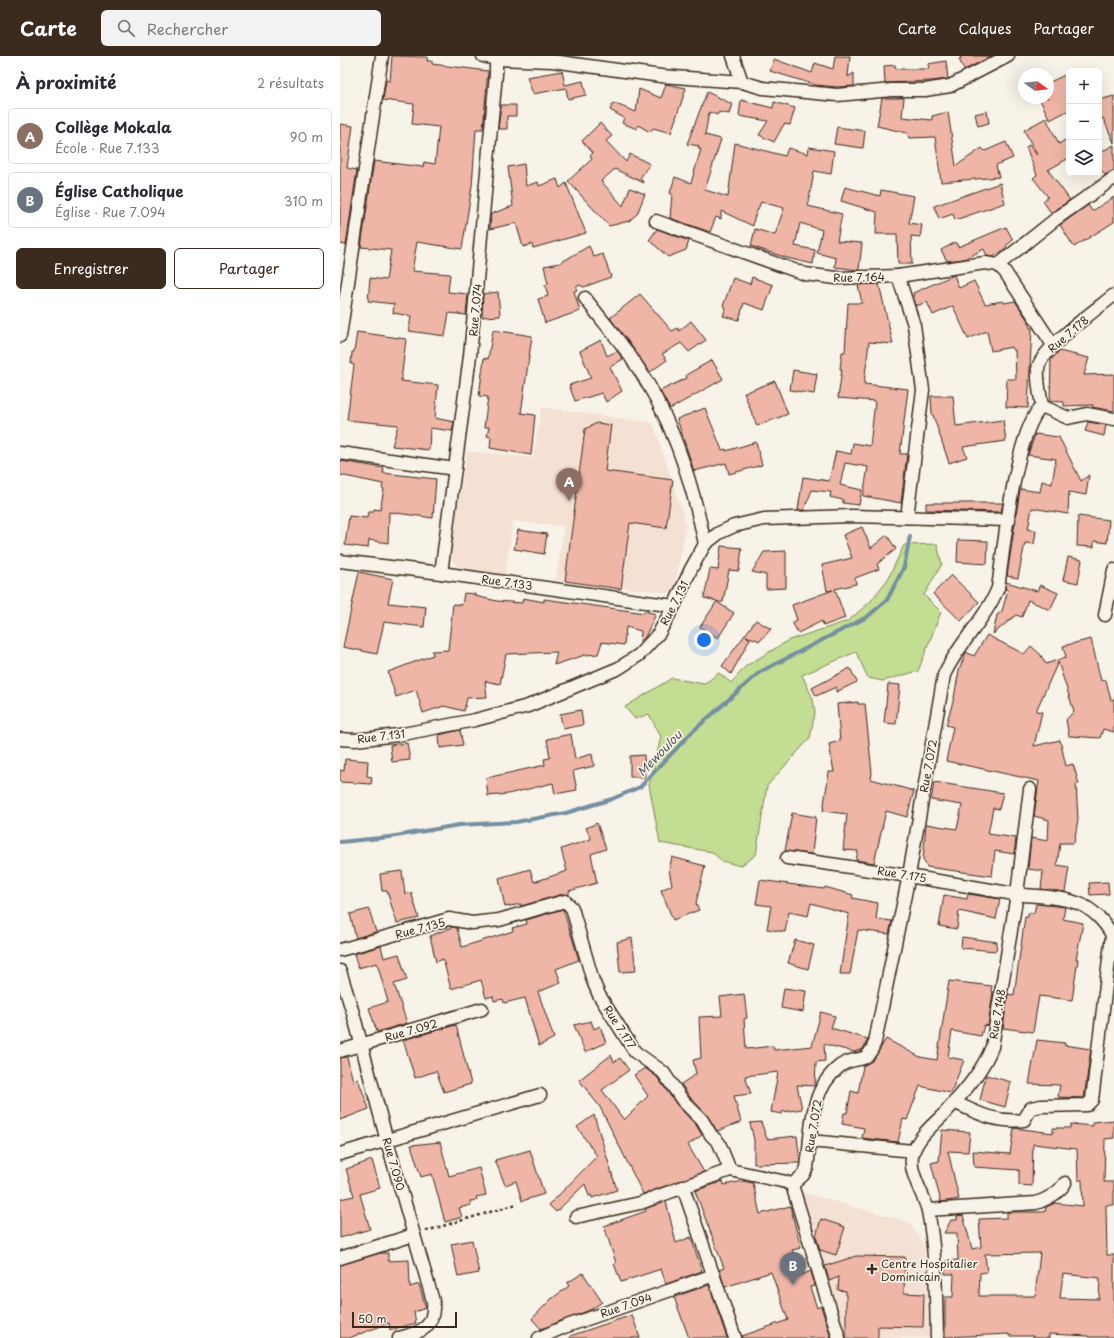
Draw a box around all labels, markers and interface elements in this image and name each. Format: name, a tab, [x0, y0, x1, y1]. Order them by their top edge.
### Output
search box	[101, 10, 381, 46]
text: Carte	[20, 14, 77, 42]
icon: search	[115, 17, 137, 39]
text: Rechercher	[147, 17, 228, 40]
text: Carte	[898, 18, 937, 39]
text: Calques	[959, 18, 1011, 39]
text: Partager	[1033, 18, 1094, 39]
north arrow	[1018, 68, 1054, 104]
map controls	[1066, 68, 1102, 176]
button: +	[1066, 68, 1102, 104]
text: À proximité	[16, 69, 116, 95]
text: 2 résultats	[257, 73, 324, 92]
button: −	[1066, 104, 1102, 140]
text: Collège Mokala	[55, 115, 171, 138]
text: A	[25, 127, 35, 146]
text: 90 m	[290, 127, 323, 146]
text: École · Rue 7.133	[55, 138, 160, 157]
button: layers	[1066, 140, 1102, 176]
text: Église Catholique	[55, 179, 183, 202]
text: B	[26, 191, 34, 210]
text: 310 m	[284, 191, 323, 210]
text: Église · Rue 7.094	[55, 202, 166, 221]
button: Enregistrer	[16, 248, 166, 289]
button: Partager	[174, 248, 324, 289]
street label: Rue 7.164	[833, 268, 885, 286]
street label: Rue 7.074	[464, 283, 486, 337]
street label: Rue 7.178	[1044, 311, 1092, 357]
pin: A	[556, 468, 582, 501]
street label: Rue 7.133	[480, 570, 534, 594]
street label: Rue 7.131	[655, 578, 693, 628]
your location	[694, 630, 714, 650]
street label: Rue 7.131	[356, 725, 406, 747]
water label: Mewoulou	[632, 725, 686, 780]
street label: Rue 7.072	[915, 738, 941, 794]
street label: Rue 7.175	[876, 862, 928, 886]
street label: Rue 7.135	[393, 913, 447, 943]
street label: Rue 7.148	[985, 987, 1009, 1040]
street label: Rue 7.177	[600, 1002, 640, 1052]
street label: Rue 7.092	[383, 1014, 440, 1046]
street label: Rue 7.072	[800, 1098, 826, 1154]
street label: Rue 7.090	[378, 1135, 410, 1193]
pin: B	[780, 1252, 806, 1285]
place label: Centre Hospitalier Dominicain	[881, 1255, 978, 1285]
marker: Centre Hospitalier Dominicain	[866, 1263, 878, 1275]
street label: Rue 7.094	[598, 1288, 654, 1322]
scale bar	[352, 1310, 457, 1329]
text: 50 m	[358, 1310, 387, 1327]

